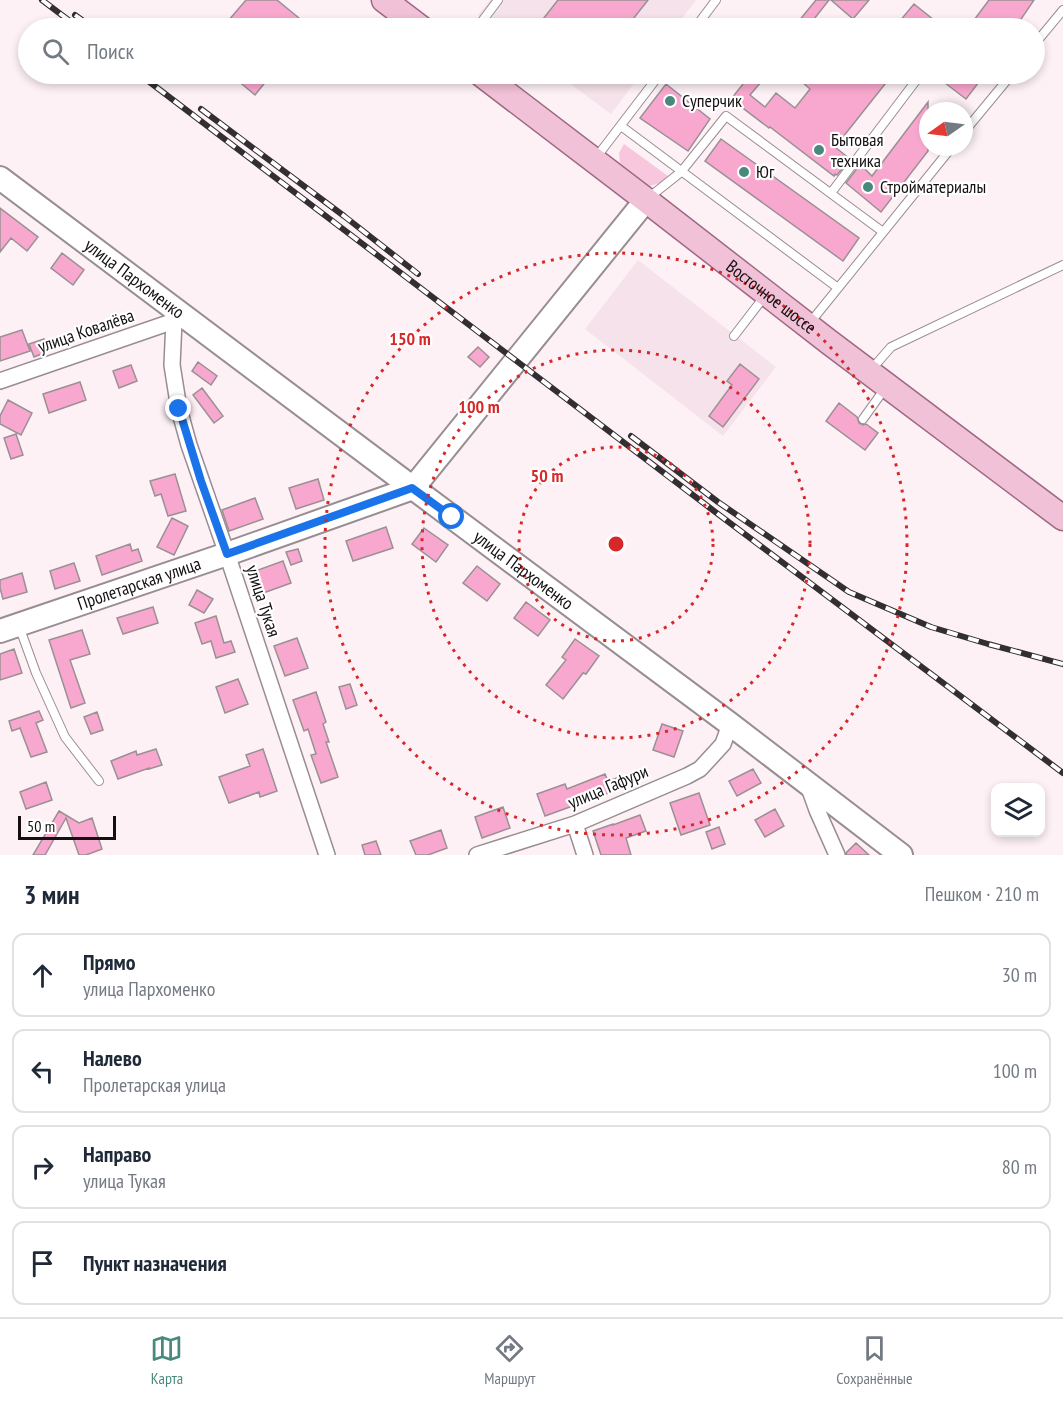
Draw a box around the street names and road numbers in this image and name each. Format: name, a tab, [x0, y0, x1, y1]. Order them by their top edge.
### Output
street label: улица Пархоменко	[80, 233, 189, 324]
street label: Восточное шоссе	[722, 255, 821, 339]
street label: улица Ковалёва	[35, 303, 137, 358]
street label: улица Пархоменко	[469, 525, 579, 615]
street label: Пролетарская улица	[74, 552, 204, 615]
street label: улица Тукая	[241, 562, 286, 640]
street label: улица Гафури	[564, 759, 651, 814]

